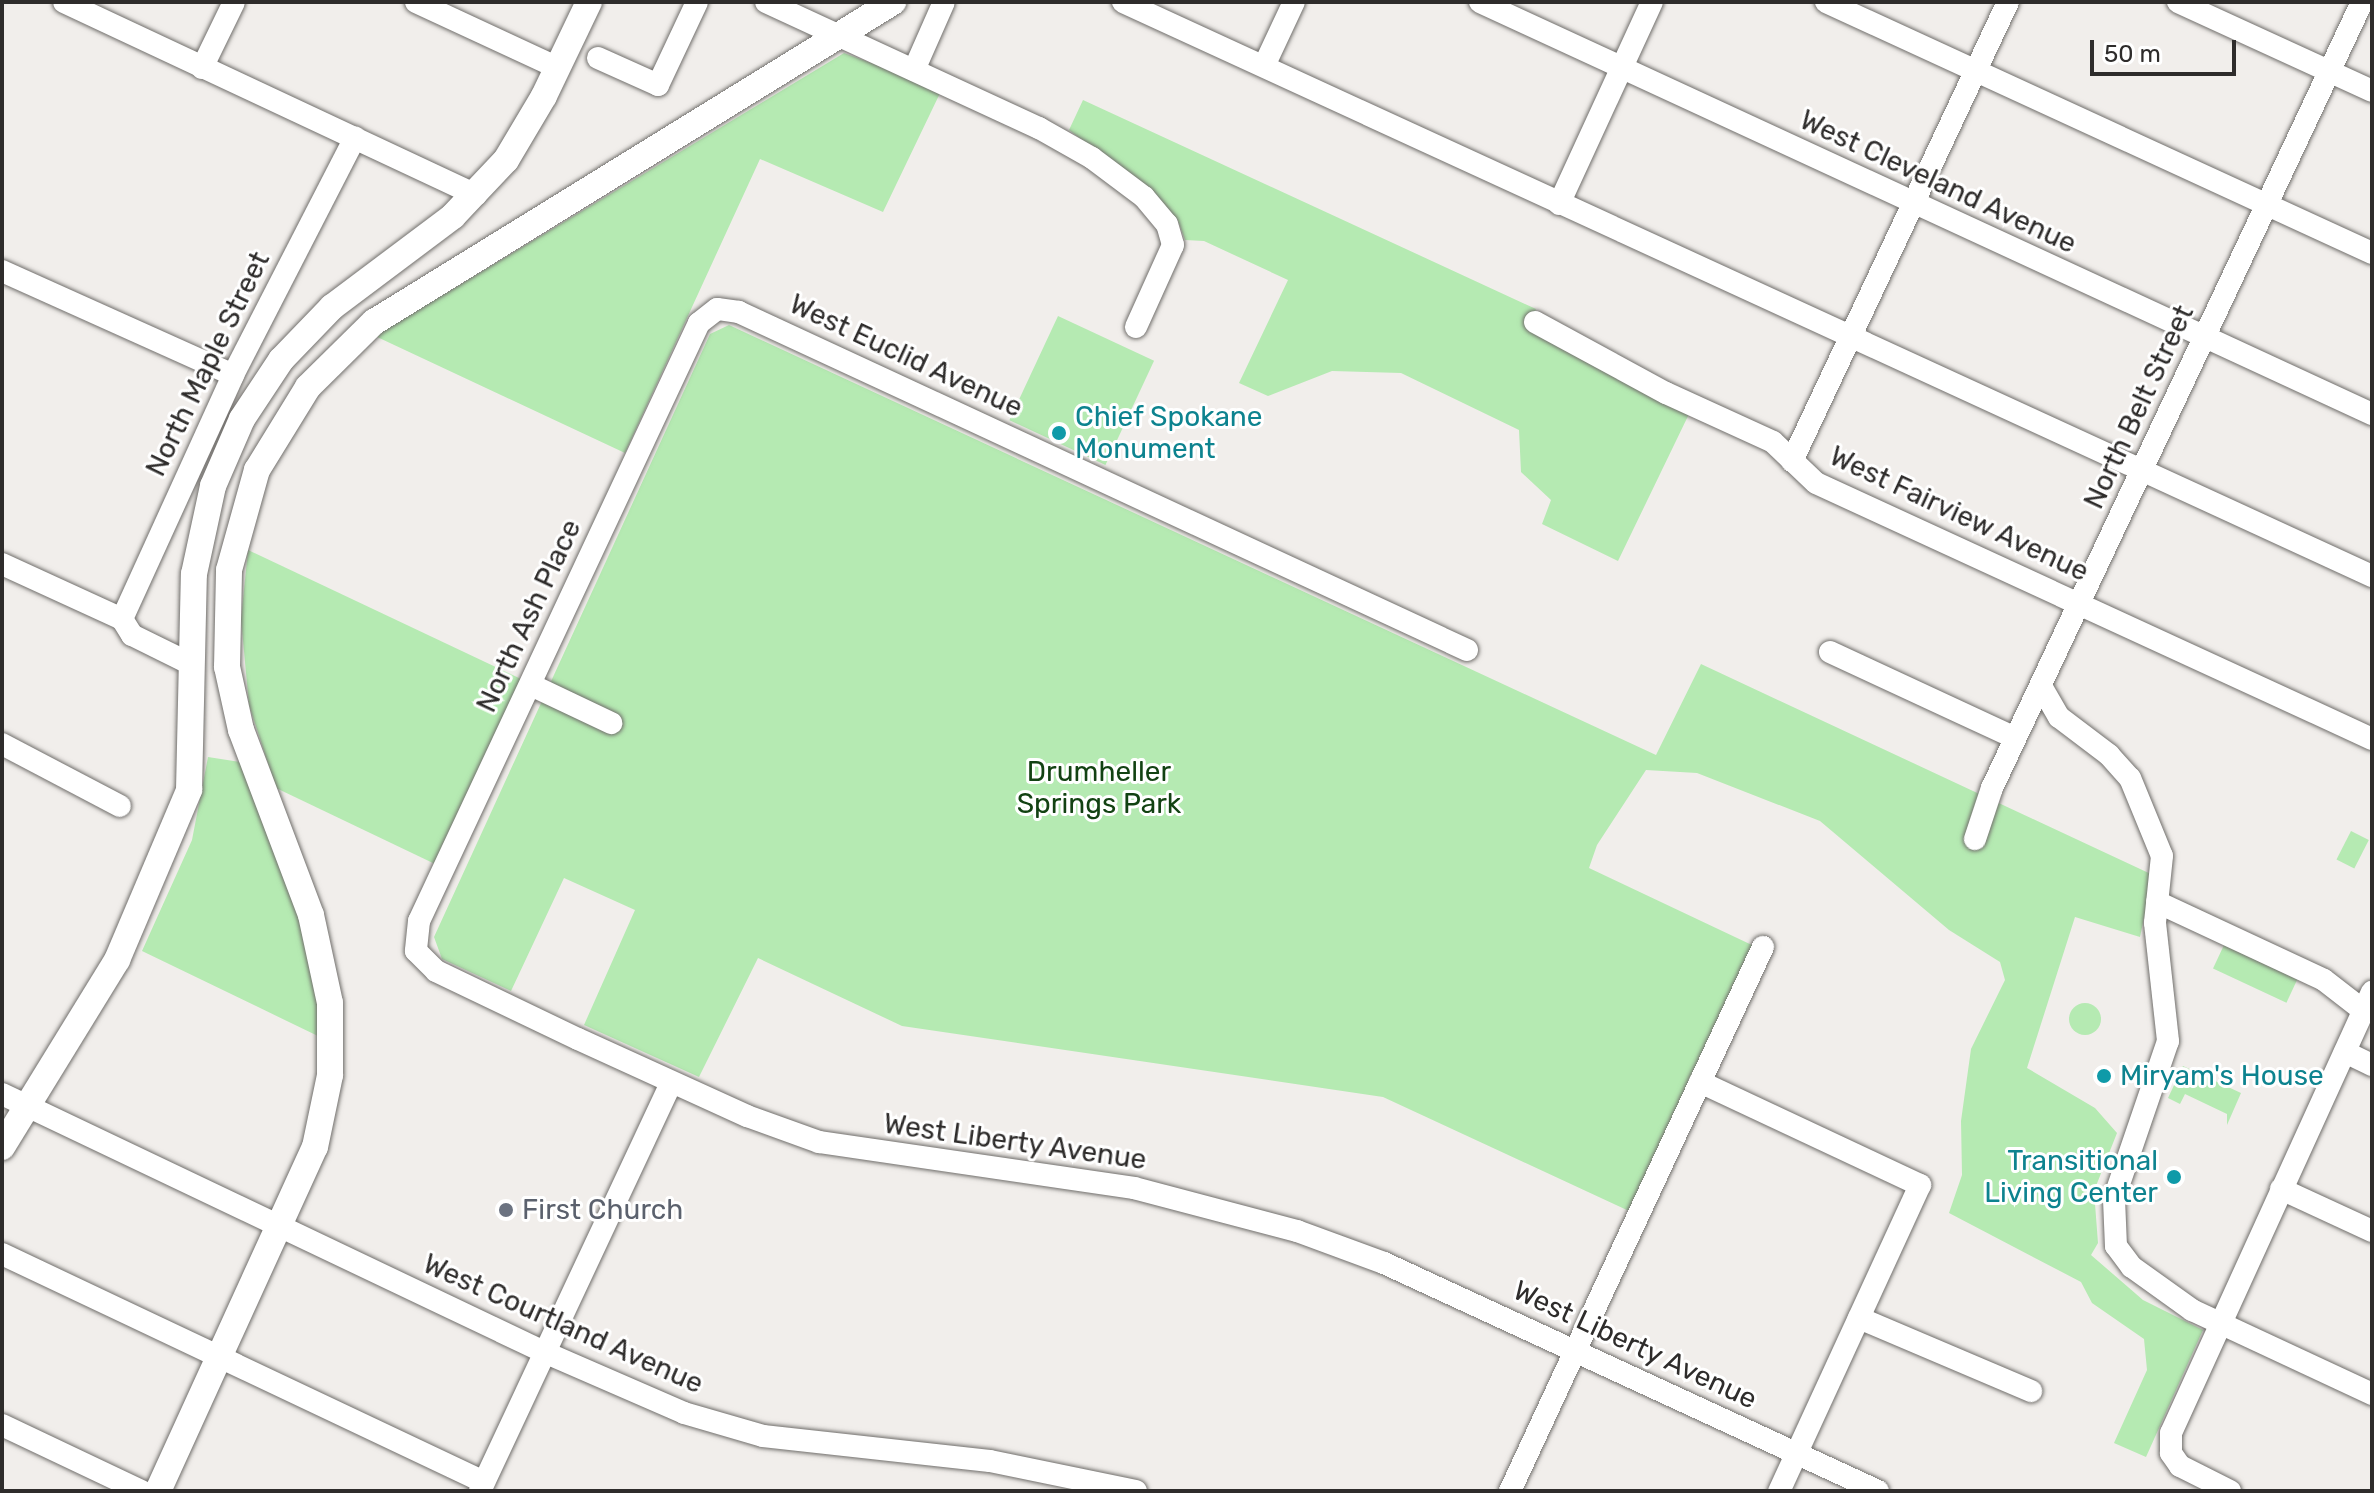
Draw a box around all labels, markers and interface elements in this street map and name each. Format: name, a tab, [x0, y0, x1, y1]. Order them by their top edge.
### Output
scale bar	[2094, 24, 2240, 74]
text: 50 m	[2104, 40, 2161, 68]
street label: West Cleveland Avenue	[1794, 103, 2082, 261]
street label: North Maple Street	[139, 246, 277, 482]
street label: West Euclid Avenue	[784, 287, 1028, 425]
street label: North Belt Street	[2077, 300, 2201, 514]
place label: Chief Spokane Monument	[1075, 400, 1263, 466]
marker: Chief Spokane Monument	[1050, 424, 1068, 442]
street label: West Fairview Avenue	[1824, 439, 2094, 589]
street label: North Ash Place	[470, 514, 588, 718]
park label: Drumheller Springs Park	[1017, 755, 1181, 821]
place label: Miryam's House	[2120, 1059, 2324, 1093]
marker: Miryam's House	[2095, 1067, 2113, 1085]
street label: West Liberty Avenue	[881, 1107, 1149, 1177]
place label: Transitional Living Center	[1984, 1144, 2158, 1210]
marker: Transitional Living Center	[2165, 1168, 2183, 1186]
place label: First Church	[522, 1193, 683, 1227]
marker: First Church	[497, 1201, 515, 1219]
street label: West Courtland Avenue	[418, 1247, 708, 1401]
street label: West Liberty Avenue	[1507, 1273, 1763, 1417]

